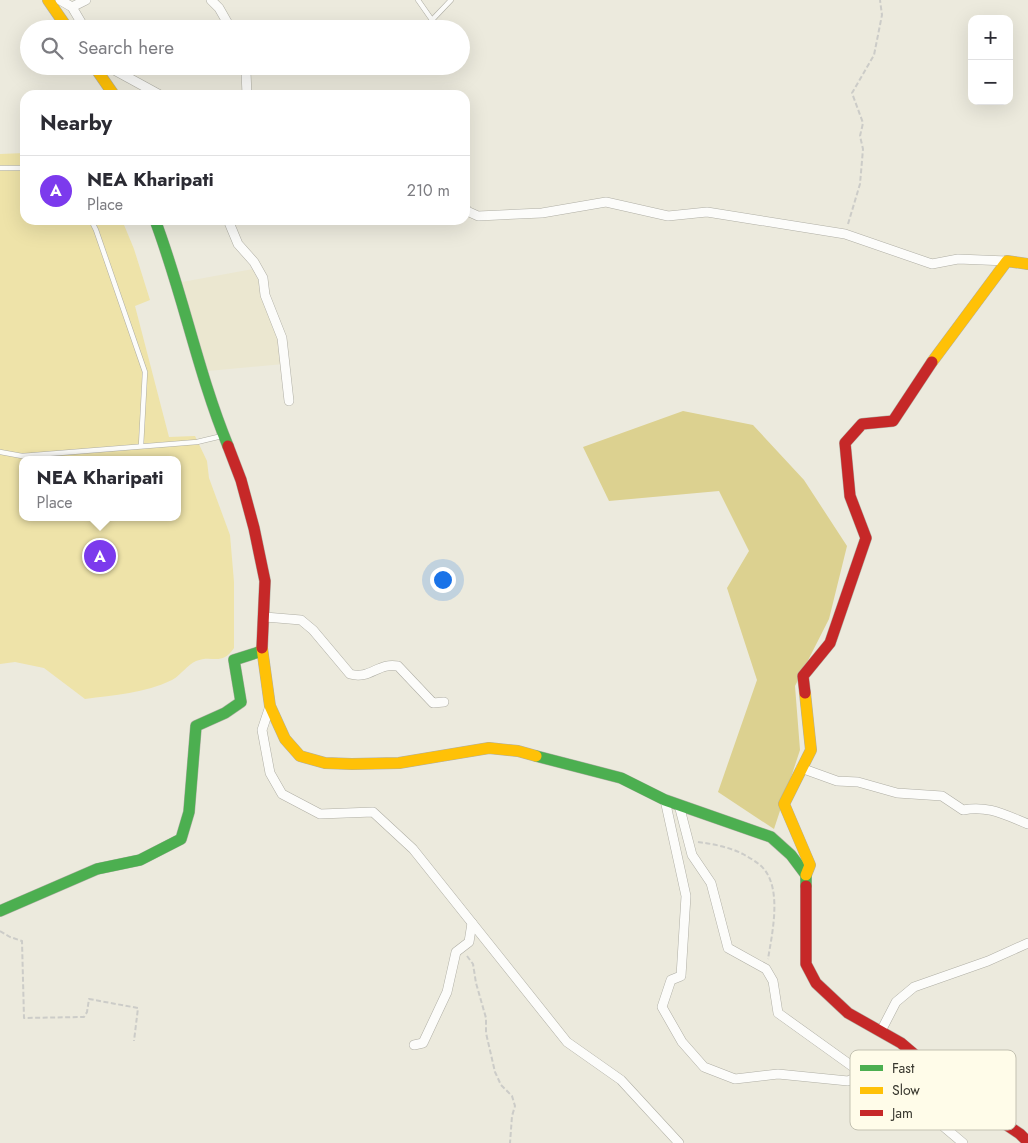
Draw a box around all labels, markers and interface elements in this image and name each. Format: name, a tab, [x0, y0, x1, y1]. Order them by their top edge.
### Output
map controls	[968, 15, 1013, 105]
button: +	[968, 15, 1013, 60]
search box	[20, 20, 470, 75]
icon: search	[38, 34, 66, 62]
text: Search here	[78, 34, 174, 61]
button: −	[968, 60, 1013, 105]
text: Nearby	[40, 108, 112, 138]
text: NEA Kharipati	[87, 166, 214, 193]
text: A	[50, 179, 62, 202]
text: 210 m	[407, 179, 450, 202]
text: Place	[87, 193, 123, 216]
popup	[19, 456, 181, 521]
text: NEA Kharipati	[37, 464, 163, 491]
text: Place	[37, 491, 73, 514]
pin: A	[84, 537, 116, 575]
your location	[430, 567, 456, 593]
legend	[850, 1050, 1016, 1130]
text: Fast	[892, 1058, 915, 1078]
text: Slow	[892, 1080, 920, 1100]
text: Jam	[890, 1103, 913, 1123]

